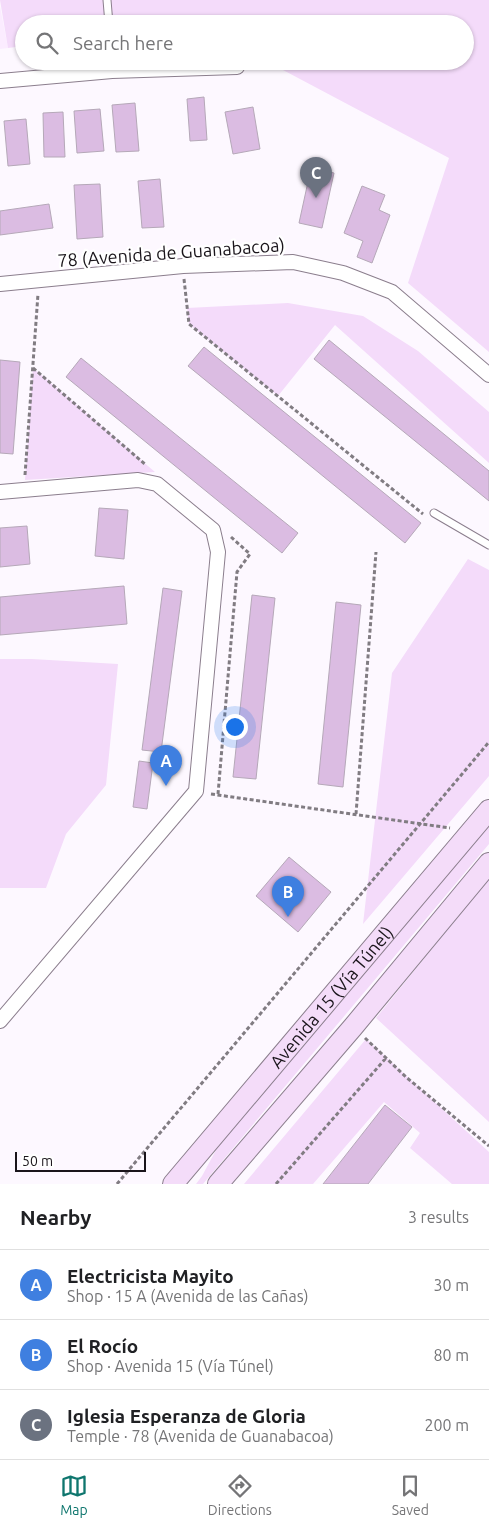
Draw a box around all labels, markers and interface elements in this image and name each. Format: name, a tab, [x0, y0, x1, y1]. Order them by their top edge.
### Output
search box	[15, 15, 474, 70]
icon: search	[33, 29, 61, 57]
text: Search here	[73, 32, 173, 54]
pin: C	[300, 157, 332, 198]
street label: 78 (Avenida de Guanabacoa)	[57, 234, 285, 271]
your location	[222, 714, 248, 740]
pin: A	[150, 745, 182, 786]
pin: B	[272, 876, 304, 917]
street label: Avenida 15 (Vía Túnel)	[266, 922, 397, 1072]
scale bar	[15, 1149, 146, 1172]
text: 50 m	[22, 1153, 53, 1169]
text: Nearby	[20, 1205, 91, 1229]
text: 3 results	[408, 1208, 469, 1226]
text: Electricista Mayito	[67, 1265, 234, 1287]
text: A	[30, 1276, 42, 1294]
text: 30 m	[433, 1276, 469, 1294]
text: Shop · 15 A (Avenida de las Cañas)	[67, 1287, 308, 1305]
text: El Rocío	[67, 1335, 138, 1357]
text: B	[31, 1346, 41, 1364]
text: 80 m	[433, 1346, 469, 1364]
text: Shop · Avenida 15 (Vía Túnel)	[67, 1357, 274, 1375]
text: Iglesia Esperanza de Gloria	[67, 1405, 306, 1427]
text: C	[31, 1416, 41, 1434]
text: 200 m	[424, 1416, 469, 1434]
text: Temple · 78 (Avenida de Guanabacoa)	[67, 1427, 334, 1445]
tab: Map	[60, 1472, 88, 1518]
tab: Directions	[208, 1472, 272, 1518]
tab: Saved	[392, 1472, 429, 1518]

